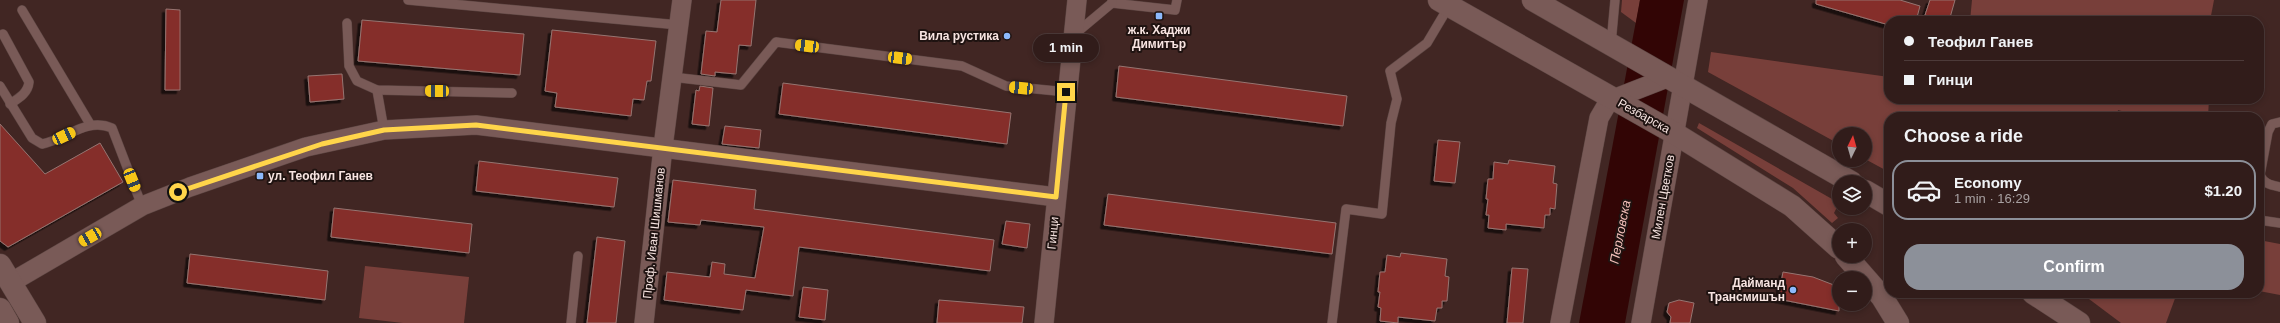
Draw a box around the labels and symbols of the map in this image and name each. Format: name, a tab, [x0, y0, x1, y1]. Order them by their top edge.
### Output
marker: ж.к. Хаджи Димитър	[1154, 11, 1164, 21]
place label: ж.к. Хаджи Димитър	[1127, 23, 1190, 51]
place label: Вила рустика	[919, 29, 999, 43]
marker: Вила рустика	[1002, 31, 1012, 41]
callout: 1 min	[1033, 34, 1099, 62]
car	[794, 39, 820, 53]
car	[887, 51, 913, 65]
car	[1008, 81, 1034, 95]
route end	[1057, 83, 1075, 101]
car	[425, 85, 449, 97]
street label: Резбарска	[1616, 96, 1673, 136]
car	[51, 125, 77, 147]
north arrow	[1832, 127, 1872, 167]
street label: Милен Цветков	[1649, 154, 1677, 240]
car	[122, 167, 142, 193]
street label: Проф. Иван Шишманов	[640, 167, 668, 299]
place label: ул. Теофил Ганев	[268, 169, 373, 183]
marker: ул. Теофил Ганев	[255, 171, 265, 181]
route start	[169, 183, 187, 201]
water label: Перловска	[1606, 199, 1634, 265]
street label: Гинци	[1045, 216, 1061, 250]
car	[77, 226, 103, 248]
place label: Дайманд Трансмишън	[1708, 276, 1785, 304]
marker: Дайманд Трансмишън	[1788, 285, 1798, 295]

